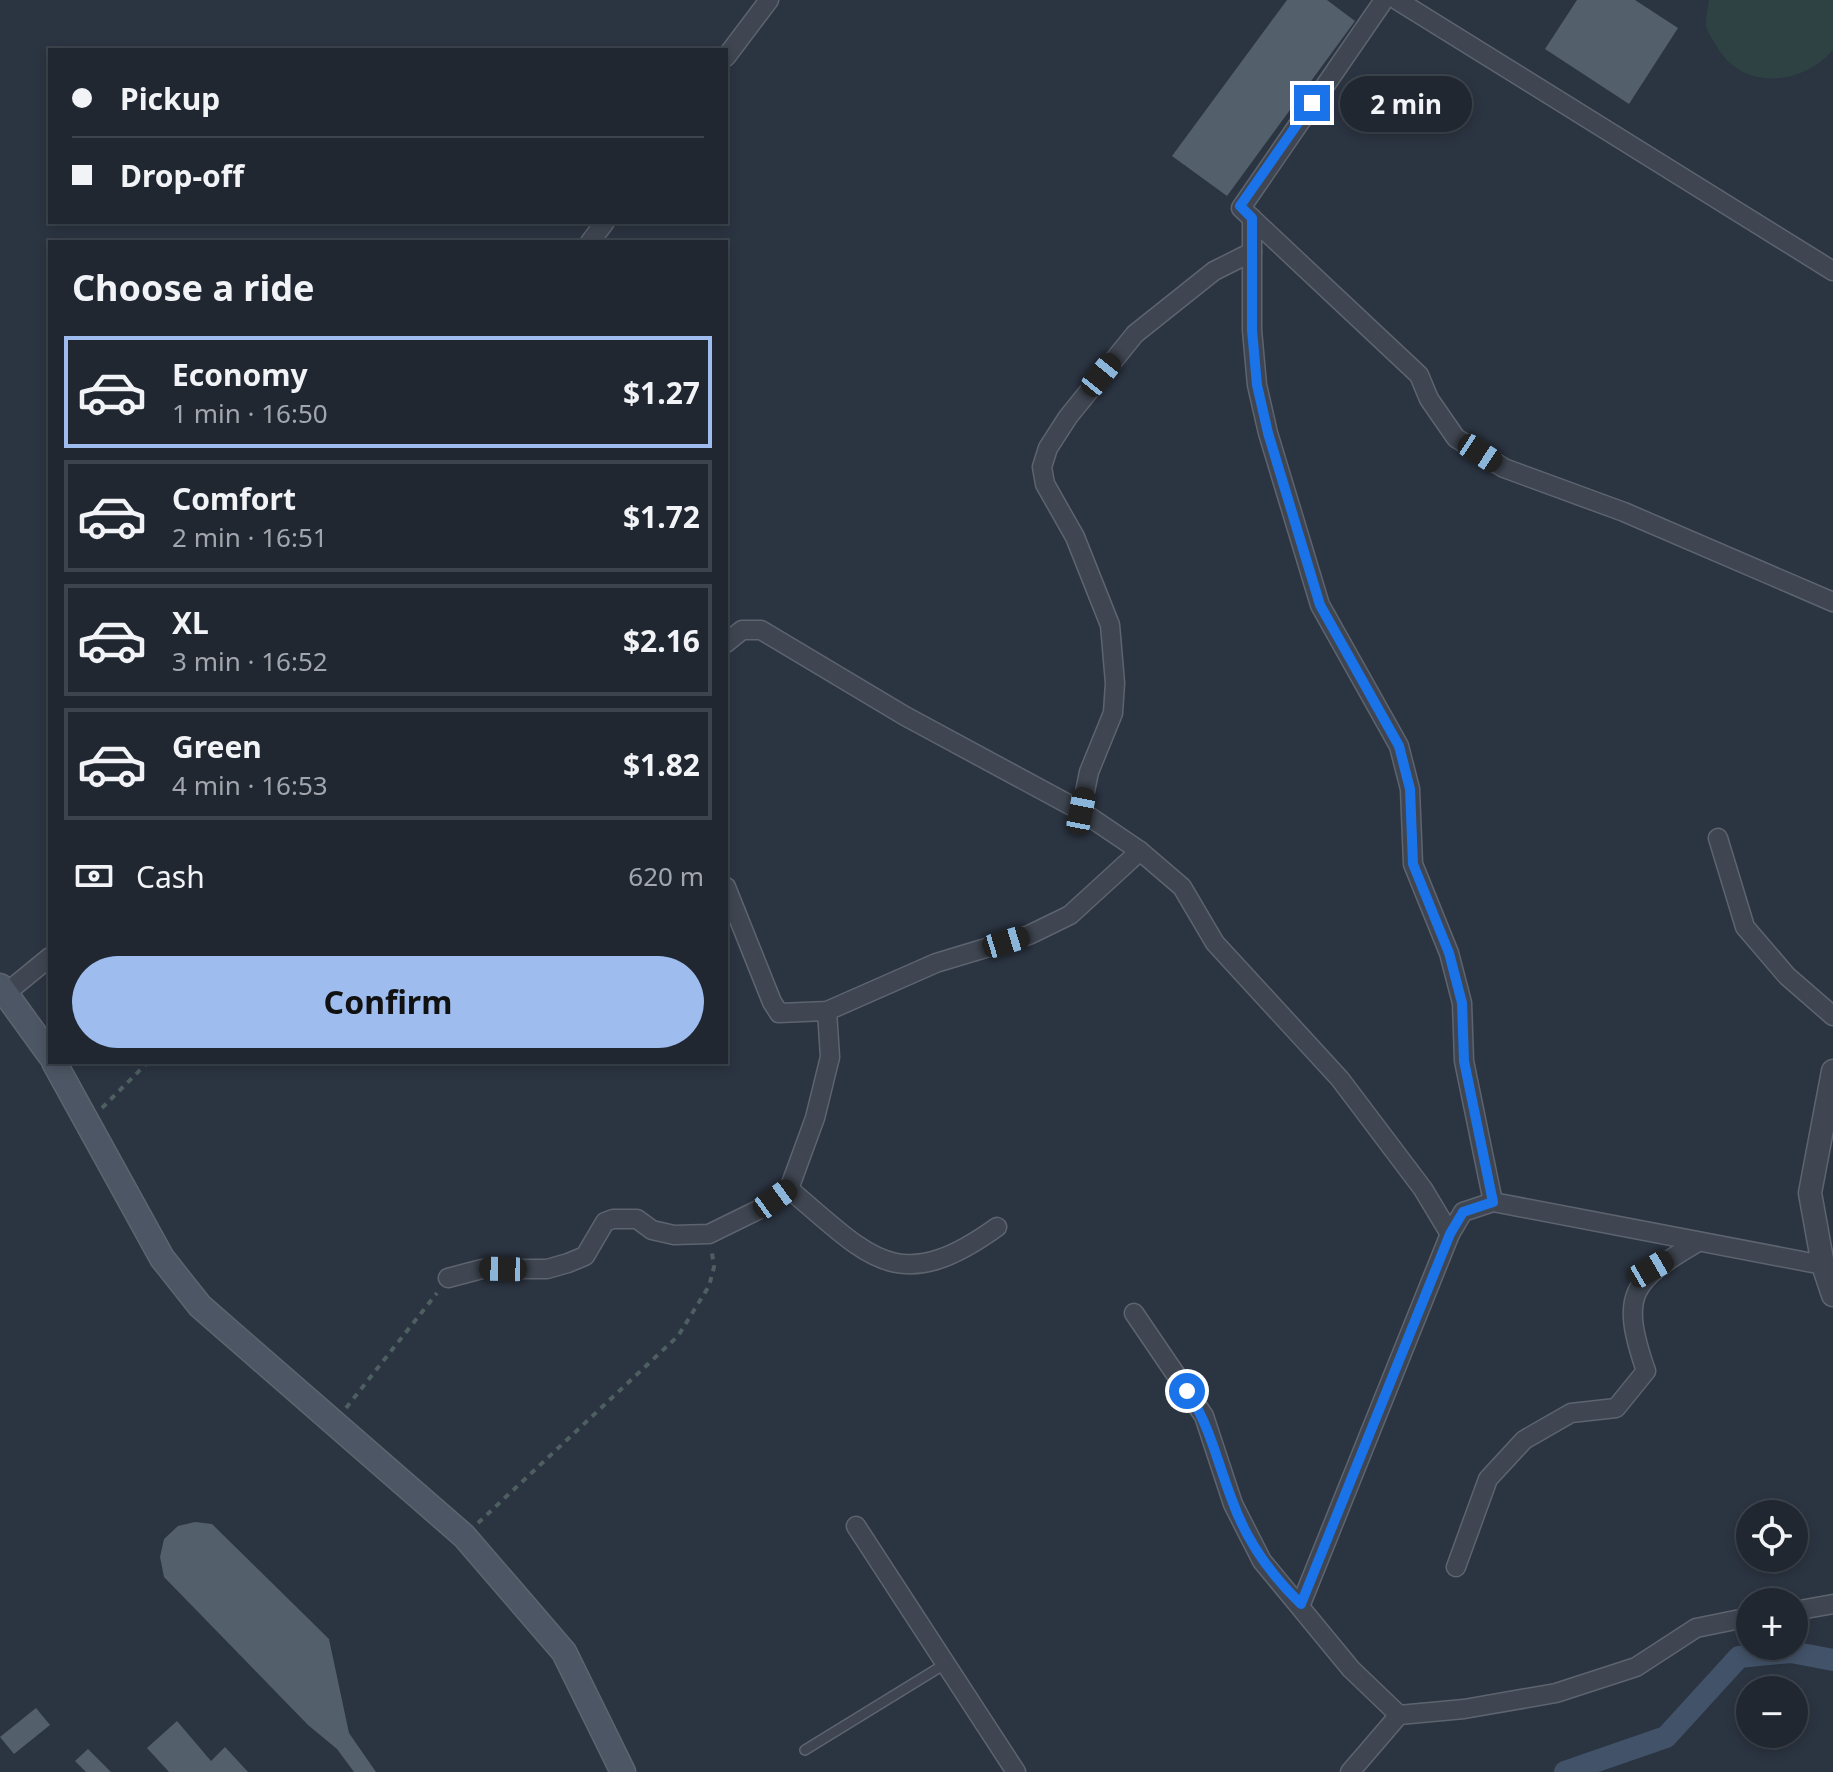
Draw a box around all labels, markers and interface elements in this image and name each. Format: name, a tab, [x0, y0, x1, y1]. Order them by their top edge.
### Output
callout: 2 min	[1340, 75, 1472, 131]
text: Pickup	[120, 78, 220, 119]
route end	[1294, 85, 1330, 121]
text: 2 min	[1370, 86, 1442, 122]
text: Drop-off	[120, 155, 244, 196]
text: Choose a ride	[72, 263, 314, 312]
car	[1077, 349, 1125, 401]
text: Economy	[172, 354, 308, 395]
icon: car	[76, 356, 148, 428]
text: $1.27	[623, 372, 700, 413]
text: 1 min · 16:50	[172, 395, 328, 431]
car	[1453, 430, 1507, 476]
text: Comfort	[172, 478, 296, 519]
icon: car	[76, 480, 148, 552]
text: $1.72	[623, 496, 700, 537]
text: 2 min · 16:51	[172, 519, 328, 555]
text: XL	[172, 602, 209, 643]
icon: car	[76, 604, 148, 676]
text: $2.16	[623, 620, 700, 661]
text: 3 min · 16:52	[172, 643, 328, 679]
text: Green	[172, 726, 262, 767]
icon: car	[76, 728, 148, 800]
text: $1.82	[623, 744, 700, 785]
text: 4 min · 16:53	[172, 767, 328, 803]
car	[1065, 785, 1097, 837]
icon: cash	[72, 854, 116, 898]
text: Cash	[136, 856, 205, 897]
text: 620 m	[628, 858, 704, 894]
car	[980, 924, 1032, 960]
button: Confirm	[72, 956, 704, 1048]
car	[749, 1175, 801, 1223]
car	[1624, 1247, 1678, 1291]
car	[479, 1257, 527, 1281]
route start	[1169, 1373, 1205, 1409]
map controls	[1736, 1500, 1808, 1748]
button: locate	[1736, 1500, 1808, 1572]
button: +	[1736, 1588, 1808, 1660]
button: −	[1736, 1676, 1808, 1748]

